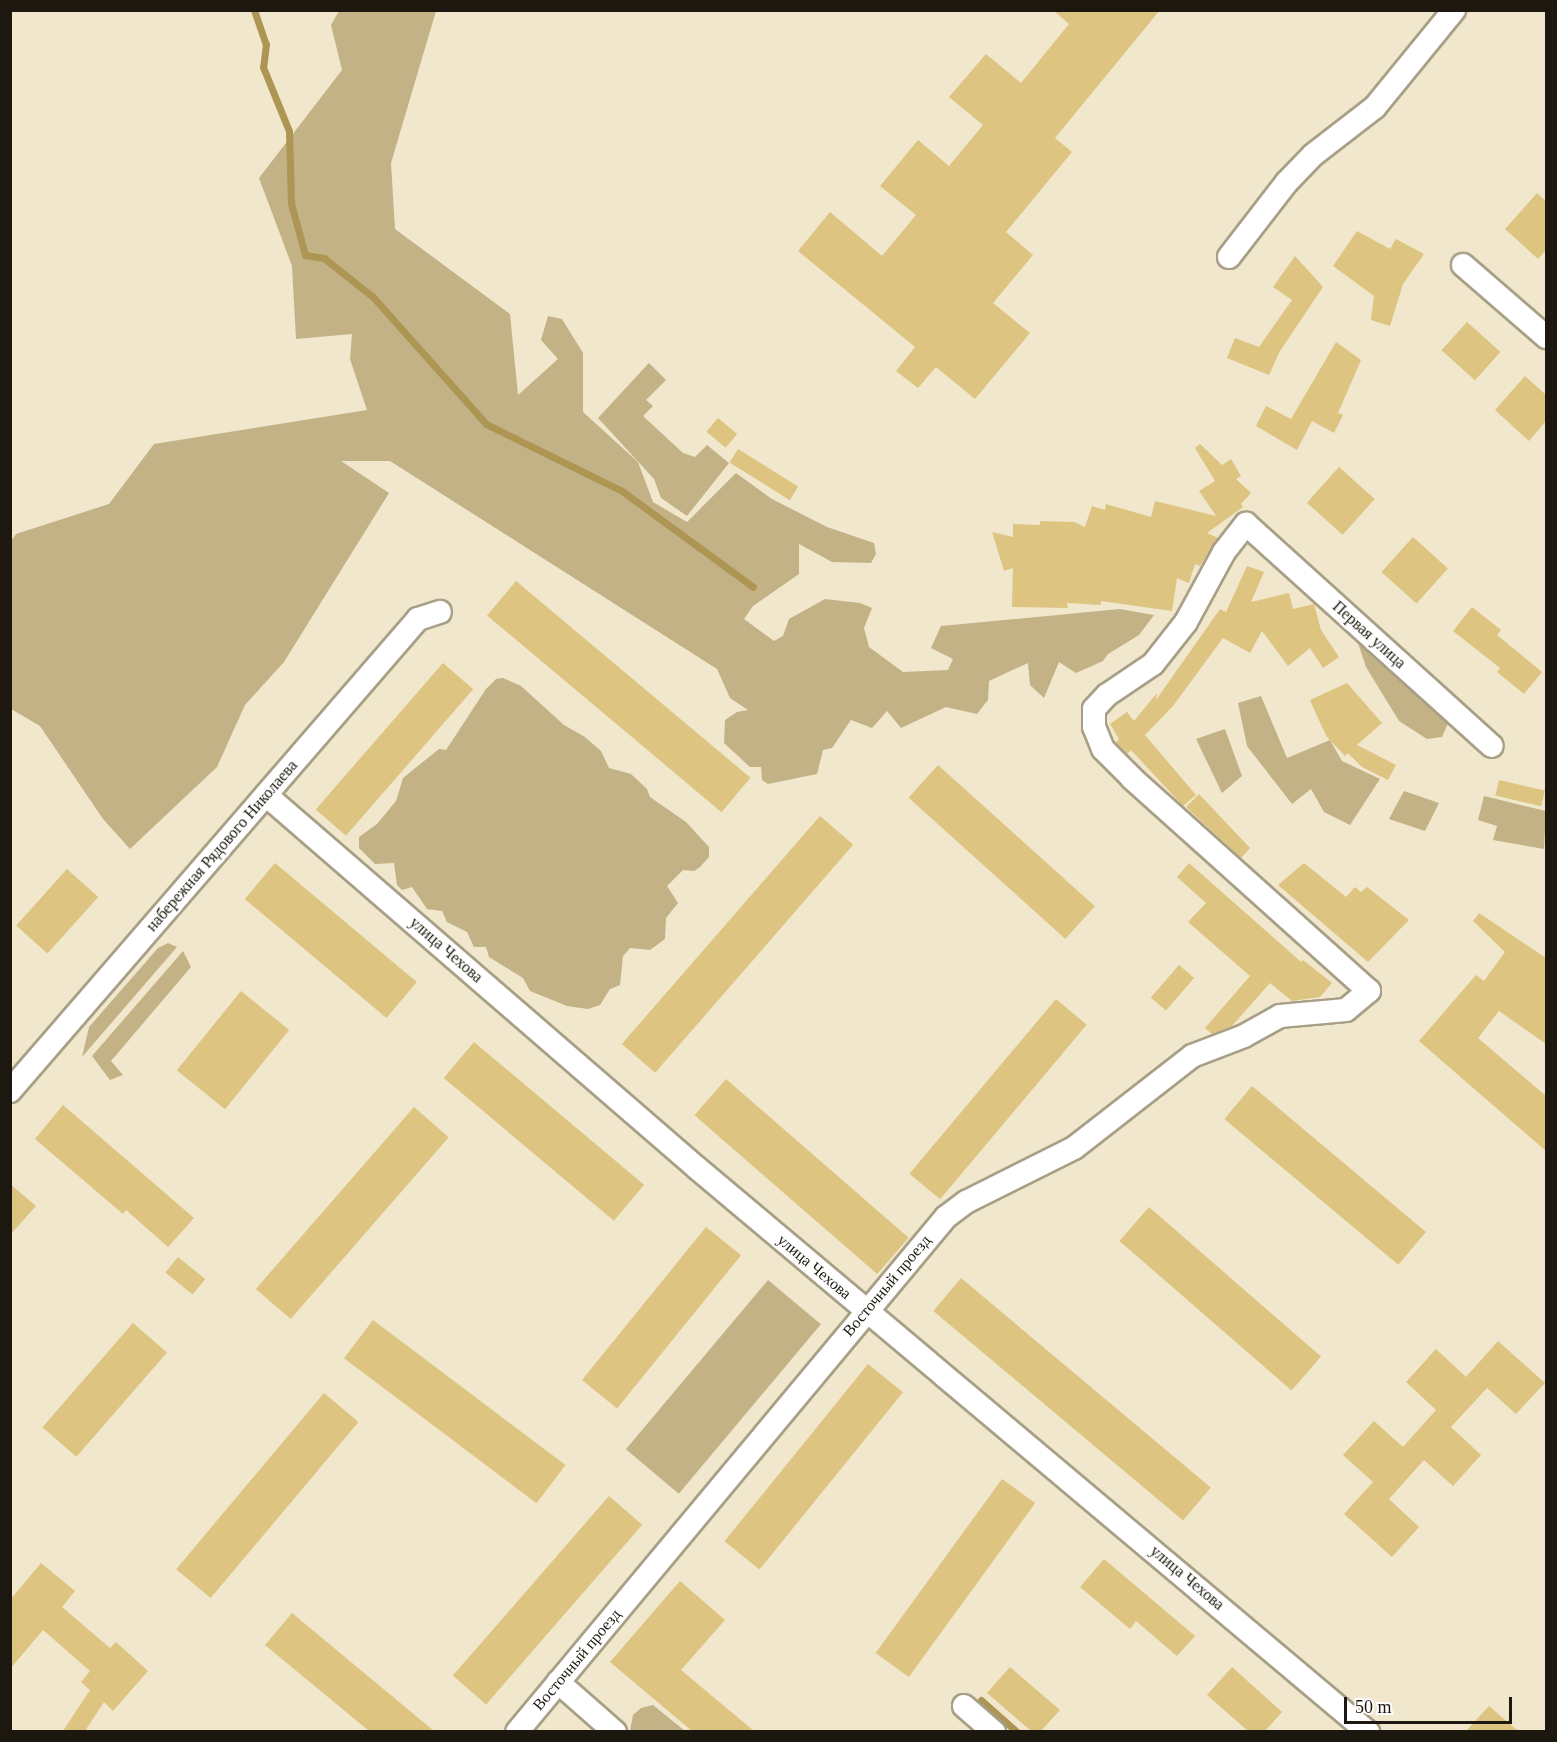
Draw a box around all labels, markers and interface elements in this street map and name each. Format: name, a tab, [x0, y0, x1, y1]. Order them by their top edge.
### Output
street label: Первая улица	[1328, 597, 1410, 673]
street label: набережная Рядового Николаева	[142, 756, 302, 936]
street label: улица Чехова	[406, 913, 486, 987]
street label: улица Чехова	[773, 1231, 855, 1303]
street label: Восточный проезд	[839, 1231, 935, 1341]
street label: улица Чехова	[1146, 1542, 1228, 1614]
street label: Восточный проезд	[529, 1605, 625, 1715]
scale bar	[1347, 1685, 1515, 1723]
text: 50 m	[1355, 1697, 1392, 1717]

